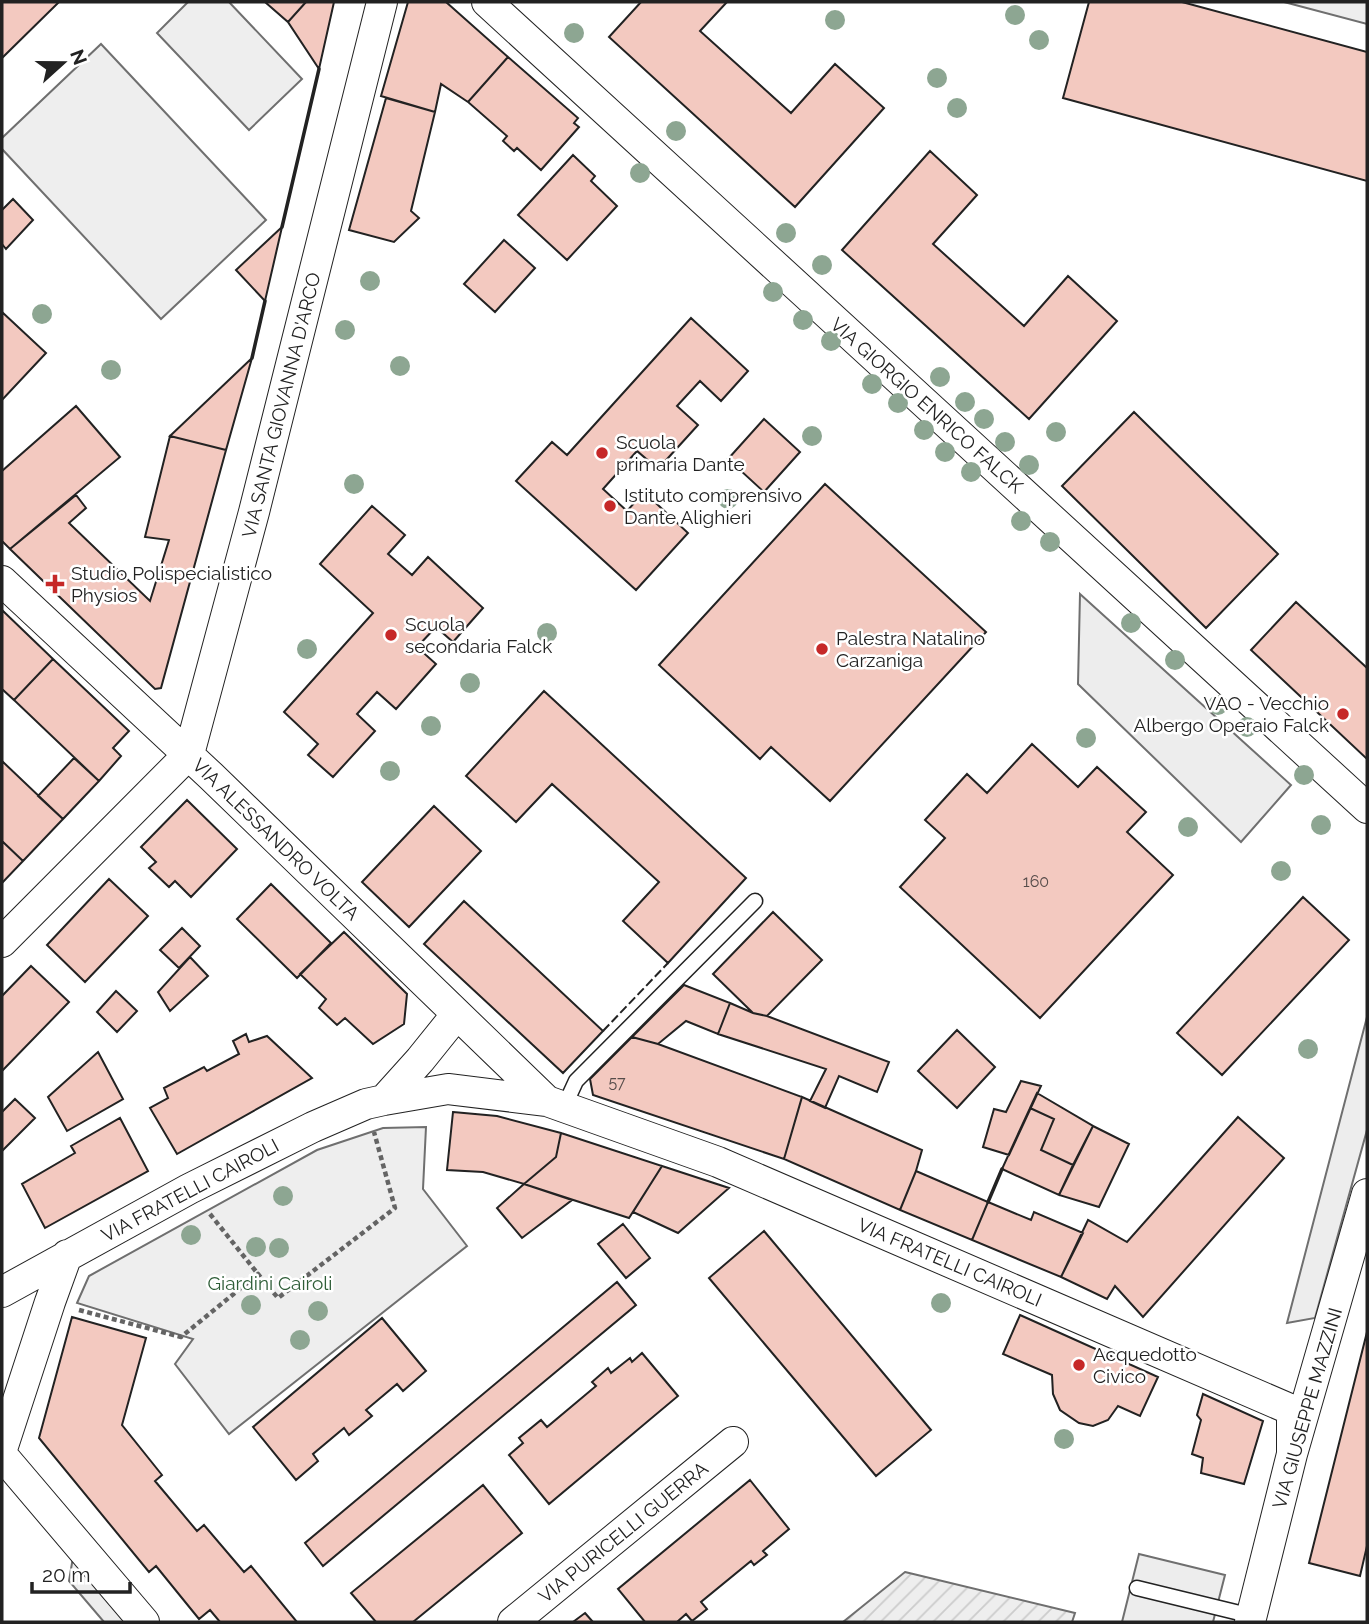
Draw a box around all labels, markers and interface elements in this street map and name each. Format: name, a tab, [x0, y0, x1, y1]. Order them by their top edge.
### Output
north arrow	[28, 28, 98, 98]
text: N	[66, 46, 92, 68]
street label: VIA SANTA GIOVANNA D'ARCO	[237, 270, 325, 540]
street label: VIA GIORGIO ENRICO FALCK	[826, 313, 1028, 498]
place label: Scuola primaria Dante	[616, 431, 745, 475]
marker: Scuola primaria Dante	[594, 445, 610, 461]
place label: Istituto comprensivo Dante Alighieri	[624, 484, 802, 528]
marker: Istituto comprensivo Dante Alighieri	[602, 498, 618, 514]
place label: Studio Polispecialistico Physios	[71, 562, 272, 606]
marker: Studio Polispecialistico Physios	[45, 574, 65, 594]
place label: Scuola secondaria Falck	[405, 613, 552, 657]
marker: Scuola secondaria Falck	[383, 627, 399, 643]
place label: Palestra Natalino Carzaniga	[836, 627, 985, 671]
marker: Palestra Natalino Carzaniga	[814, 641, 830, 657]
place label: VAO - Vecchio Albergo Operaio Falck	[1133, 692, 1329, 736]
marker: VAO - Vecchio Albergo Operaio Falck	[1335, 706, 1351, 722]
street label: VIA ALESSANDRO VOLTA	[188, 754, 364, 924]
house number: 160	[1023, 872, 1049, 891]
house number: 57	[608, 1073, 626, 1092]
street label: VIA FRATELLI CAIROLI	[98, 1134, 282, 1246]
street label: VIA FRATELLI CAIROLI	[855, 1213, 1045, 1311]
park label: Giardini Cairoli	[207, 1272, 333, 1294]
street label: VIA GIUSEPPE MAZZINI	[1268, 1305, 1346, 1511]
place label: Acquedotto Civico	[1093, 1343, 1197, 1387]
marker: Acquedotto Civico	[1071, 1357, 1087, 1373]
street label: VIA PURICELLI GUERRA	[534, 1457, 712, 1607]
scale bar	[32, 1550, 130, 1594]
text: 20 m	[42, 1562, 90, 1587]

